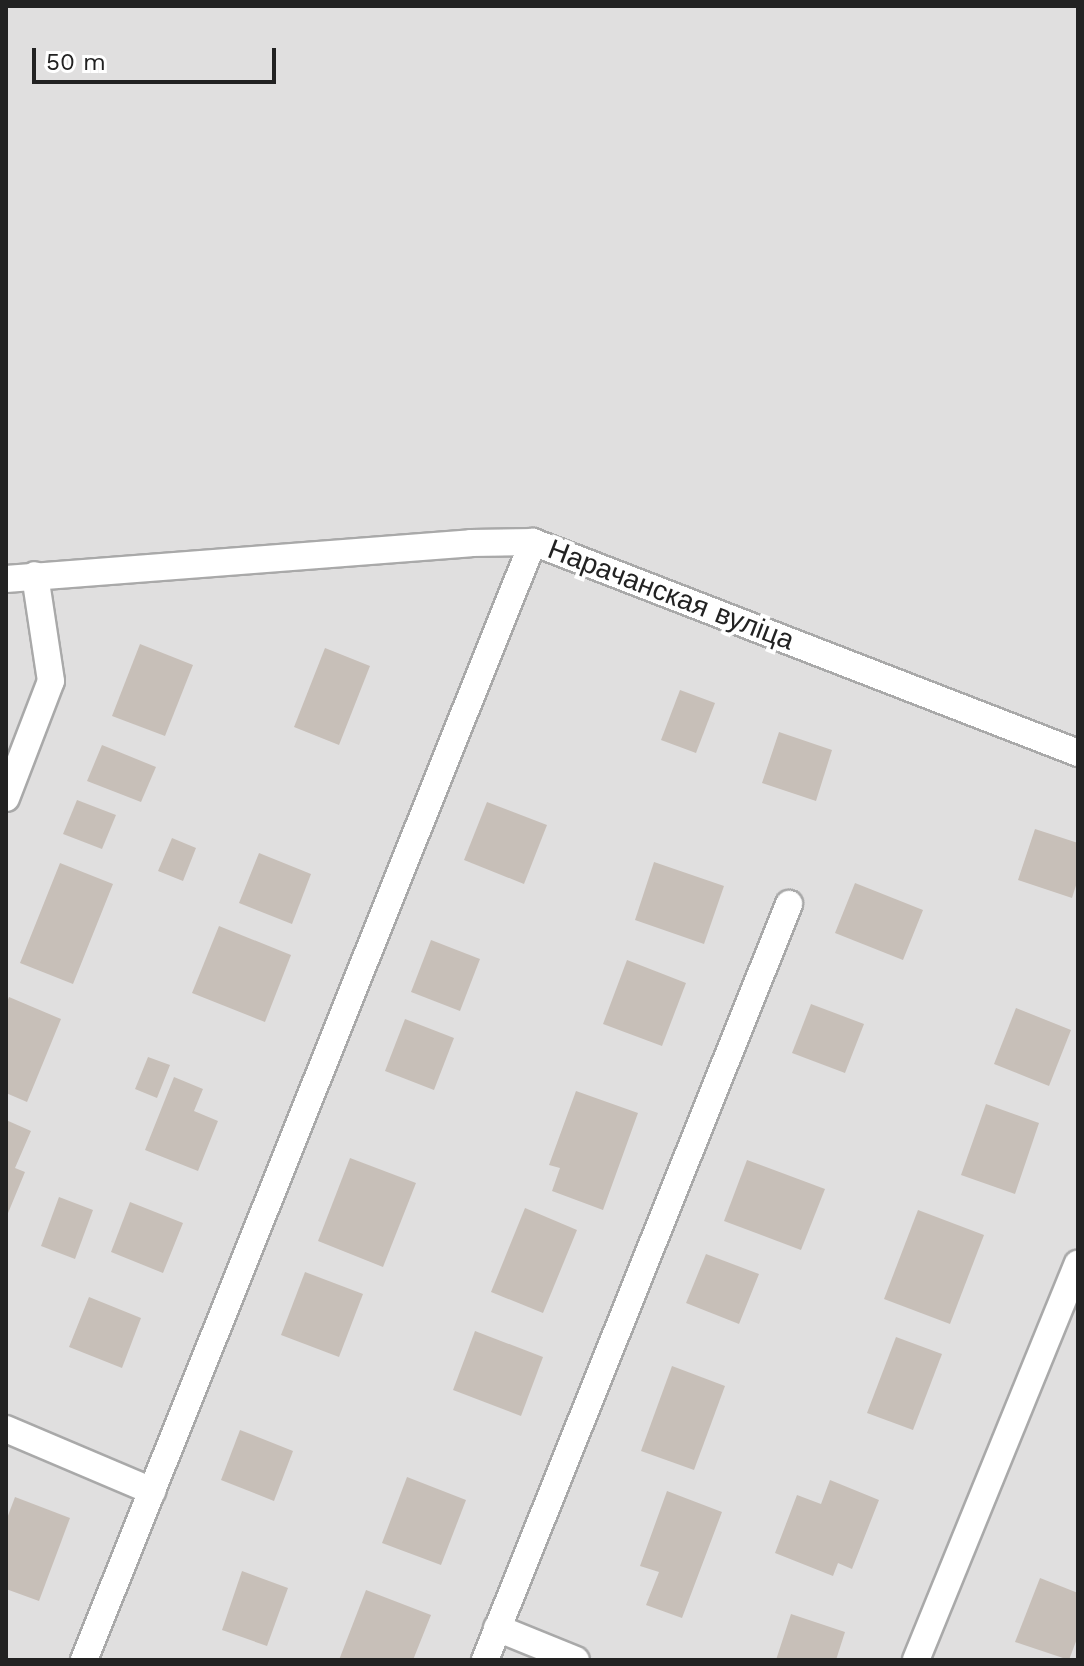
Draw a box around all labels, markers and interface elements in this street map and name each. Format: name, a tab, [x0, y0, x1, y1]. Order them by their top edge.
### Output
scale bar	[36, 32, 280, 82]
text: 50 m	[46, 48, 106, 76]
street label: Нарачанская вуліца	[543, 533, 799, 657]

